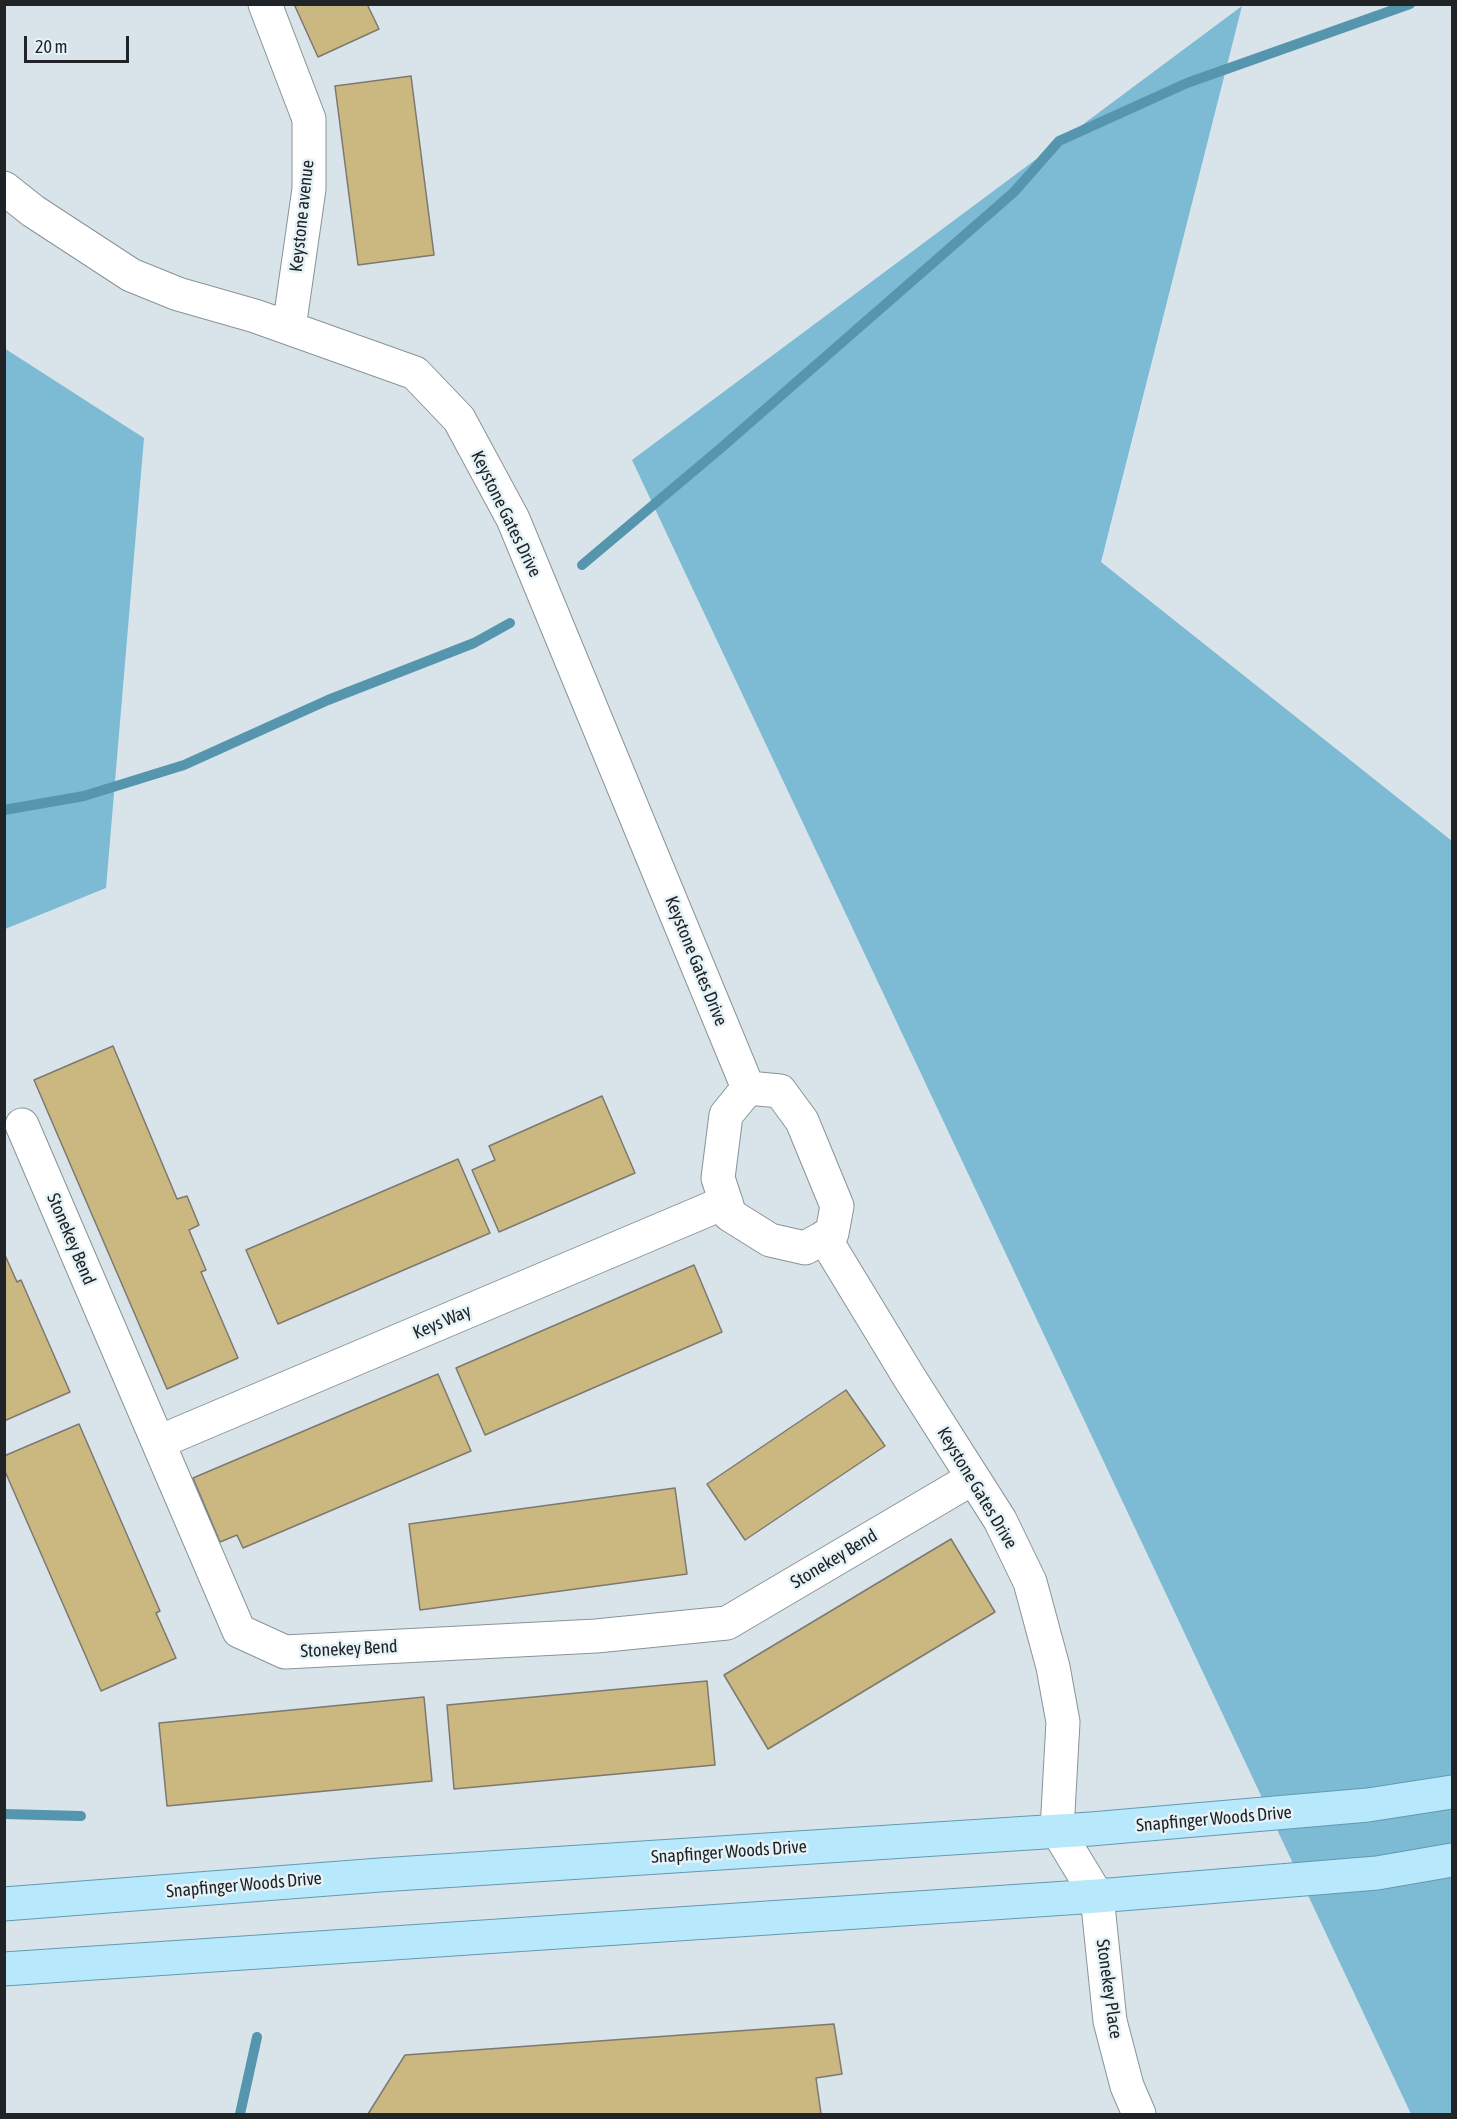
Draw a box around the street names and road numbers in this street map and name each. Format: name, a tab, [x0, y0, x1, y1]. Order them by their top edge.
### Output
street label: Keystone avenue	[285, 159, 319, 273]
street label: Keystone Gates Drive	[466, 447, 546, 581]
street label: Keystone Gates Drive	[660, 893, 732, 1029]
street label: Stonekey Bend	[42, 1190, 100, 1288]
street label: Keys Way	[410, 1300, 474, 1344]
street label: Keystone Gates Drive	[932, 1423, 1022, 1553]
street label: Stonekey Bend	[787, 1525, 881, 1593]
street label: Stonekey Bend	[300, 1636, 398, 1662]
street label: Snapfinger Woods Drive	[1135, 1801, 1293, 1837]
street label: Snapfinger Woods Drive	[650, 1836, 808, 1868]
street label: Snapfinger Woods Drive	[165, 1867, 323, 1903]
street label: Stonekey Place	[1091, 1938, 1127, 2040]

